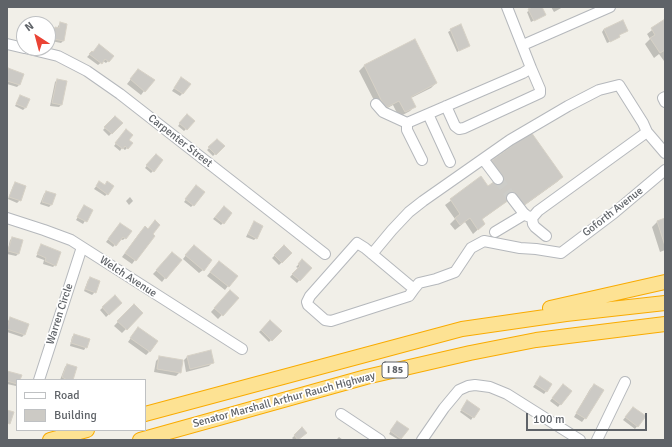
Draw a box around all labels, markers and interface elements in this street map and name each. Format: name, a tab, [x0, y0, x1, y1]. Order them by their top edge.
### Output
north arrow	[16, 16, 56, 56]
text: N	[22, 19, 36, 34]
street label: Carpenter Street	[145, 112, 215, 170]
street label: Goforth Avenue	[580, 184, 646, 240]
street label: Welch Avenue	[97, 254, 159, 300]
street label: Warren Circle	[44, 282, 76, 346]
road number: I 85	[382, 362, 408, 378]
street label: Senator Marshall Arthur Rauch Highway	[191, 369, 377, 431]
legend	[16, 379, 146, 431]
text: Road	[54, 388, 80, 403]
scale bar	[528, 405, 649, 431]
text: Building	[54, 408, 97, 423]
text: 100 m	[533, 412, 565, 427]

